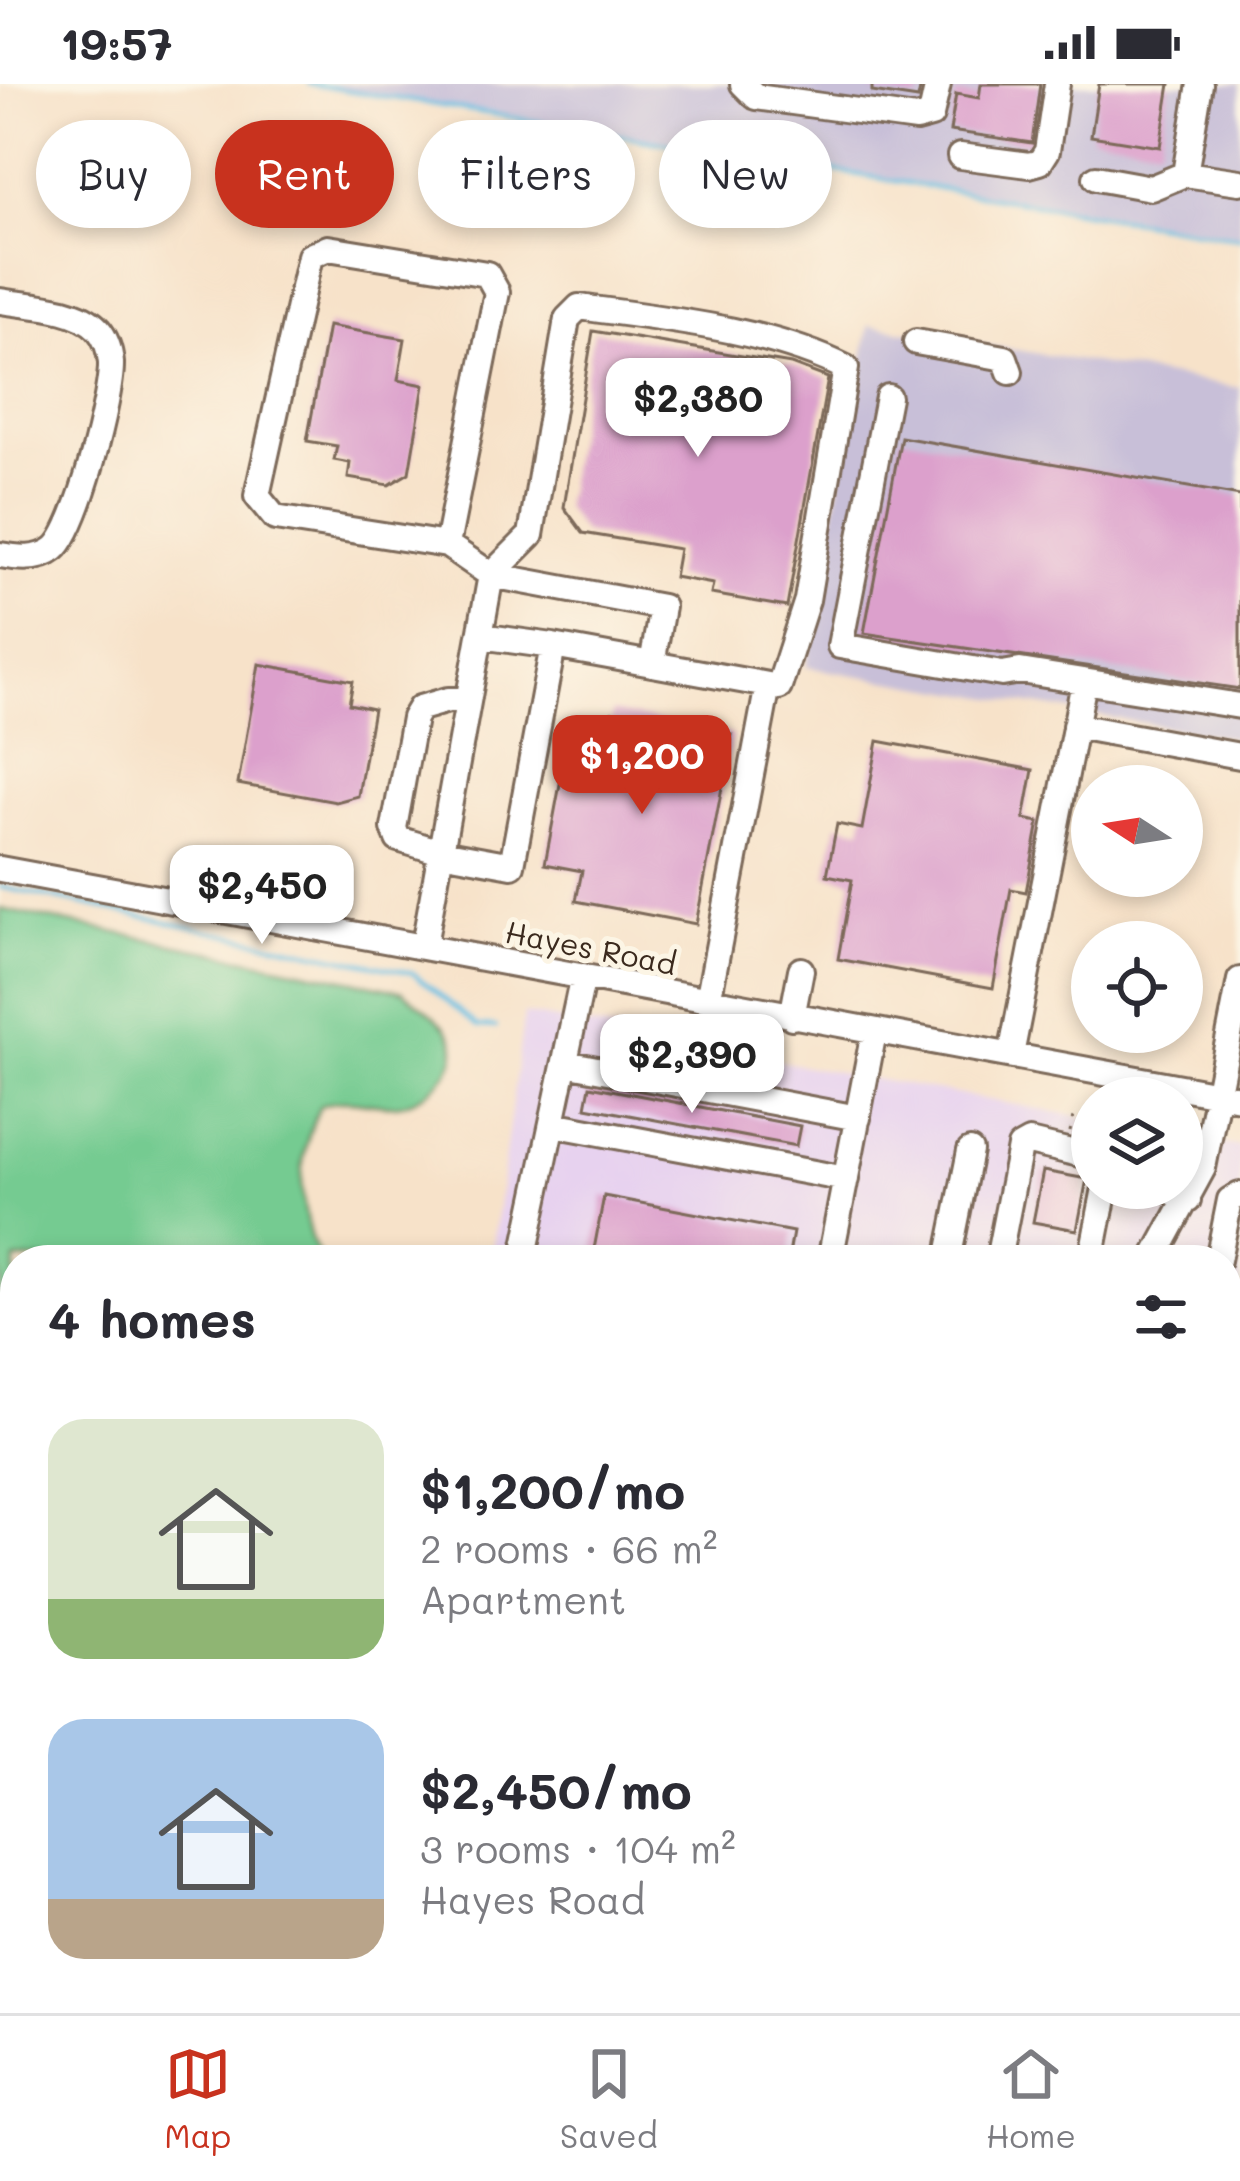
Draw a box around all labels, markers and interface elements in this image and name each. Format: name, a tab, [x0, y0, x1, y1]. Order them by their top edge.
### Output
text: 19:57	[60, 13, 173, 71]
chip: Buy	[36, 120, 191, 228]
chip: Rent	[215, 120, 394, 228]
chip: Filters	[418, 120, 635, 228]
chip: New	[659, 120, 832, 228]
pin: $2,380	[600, 358, 796, 460]
text: $2,380	[633, 371, 763, 422]
pin: $1,200	[544, 715, 740, 817]
text: $1,200	[579, 728, 705, 779]
north arrow	[1071, 765, 1203, 897]
map controls	[1071, 765, 1203, 1209]
pin: $2,450	[164, 845, 360, 947]
text: $2,450	[197, 858, 327, 909]
street label: Hayes Road	[502, 911, 680, 983]
button: locate	[1071, 921, 1203, 1053]
pin: $2,390	[594, 1014, 790, 1116]
text: $2,390	[627, 1027, 757, 1078]
button: layers	[1071, 1077, 1203, 1209]
text: 4 homes	[48, 1284, 256, 1351]
icon: filters	[1128, 1284, 1194, 1350]
text: $1,200/mo	[420, 1455, 685, 1522]
icon: home	[144, 1467, 288, 1611]
text: 2 rooms · 66 m²	[420, 1522, 717, 1573]
text: Apartment	[420, 1573, 626, 1624]
text: $2,450/mo	[420, 1755, 692, 1822]
icon: home	[144, 1767, 288, 1911]
text: 3 rooms · 104 m²	[420, 1822, 736, 1873]
text: Hayes Road	[420, 1873, 645, 1924]
tab: Map	[164, 2041, 231, 2156]
tab: Saved	[560, 2041, 658, 2156]
tab: Home	[986, 2041, 1076, 2156]

